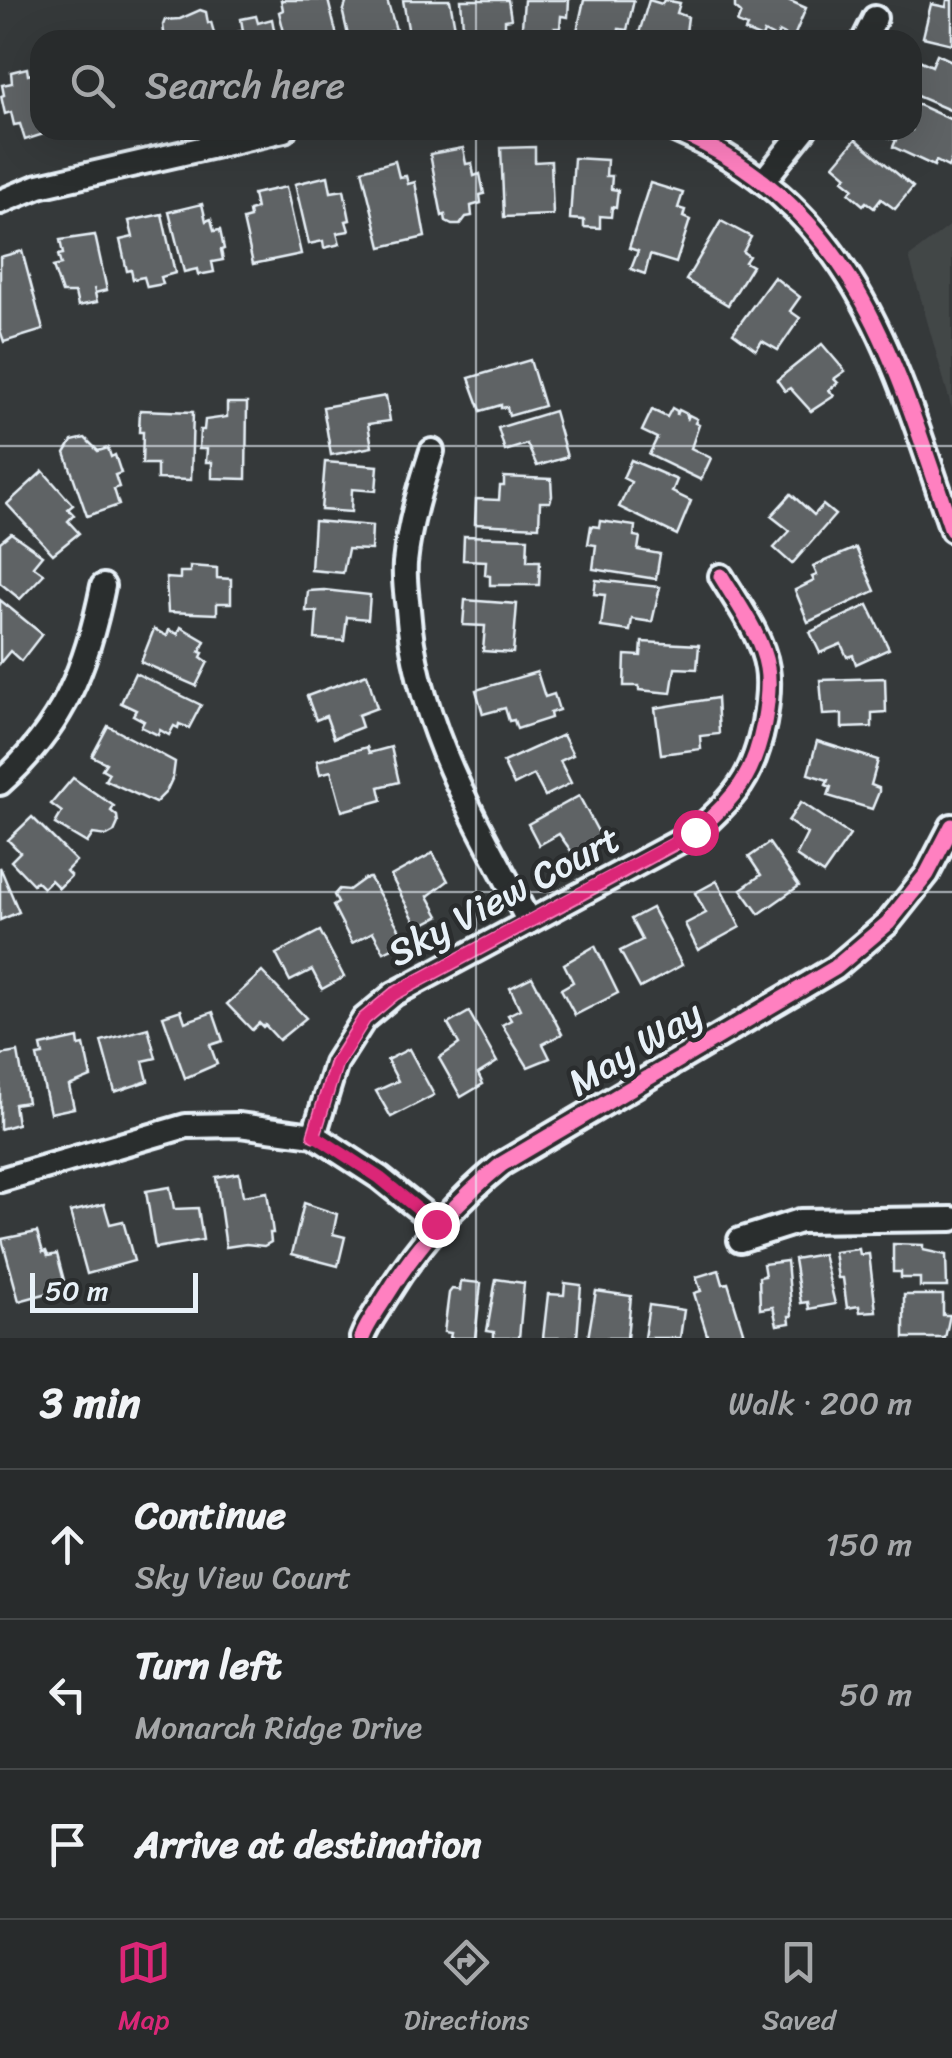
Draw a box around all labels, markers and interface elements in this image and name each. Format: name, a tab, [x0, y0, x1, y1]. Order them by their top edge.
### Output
search box	[30, 30, 922, 140]
text: Search here	[145, 52, 345, 119]
icon: search	[65, 58, 120, 113]
street label: Sky View Court	[375, 806, 633, 986]
route start	[673, 810, 719, 856]
street label: May Way	[554, 981, 716, 1115]
route end	[414, 1202, 460, 1248]
text: 50 m	[45, 1266, 109, 1315]
scale bar	[30, 1268, 198, 1312]
text: 3 min	[40, 1366, 140, 1440]
text: Walk · 200 m	[728, 1375, 912, 1432]
text: Continue	[135, 1482, 286, 1549]
text: 150 m	[826, 1516, 912, 1573]
icon: ahead	[40, 1517, 95, 1572]
text: Sky View Court	[135, 1549, 351, 1606]
text: Turn left	[135, 1632, 281, 1699]
text: 50 m	[839, 1666, 912, 1723]
icon: left	[40, 1667, 95, 1722]
text: Monarch Ridge Drive	[135, 1699, 422, 1756]
text: Arrive at destination	[135, 1811, 482, 1878]
icon: arrive	[40, 1817, 95, 1872]
tab: Map	[116, 1935, 171, 2044]
tab: Directions	[404, 1935, 529, 2044]
tab: Saved	[762, 1935, 836, 2044]

